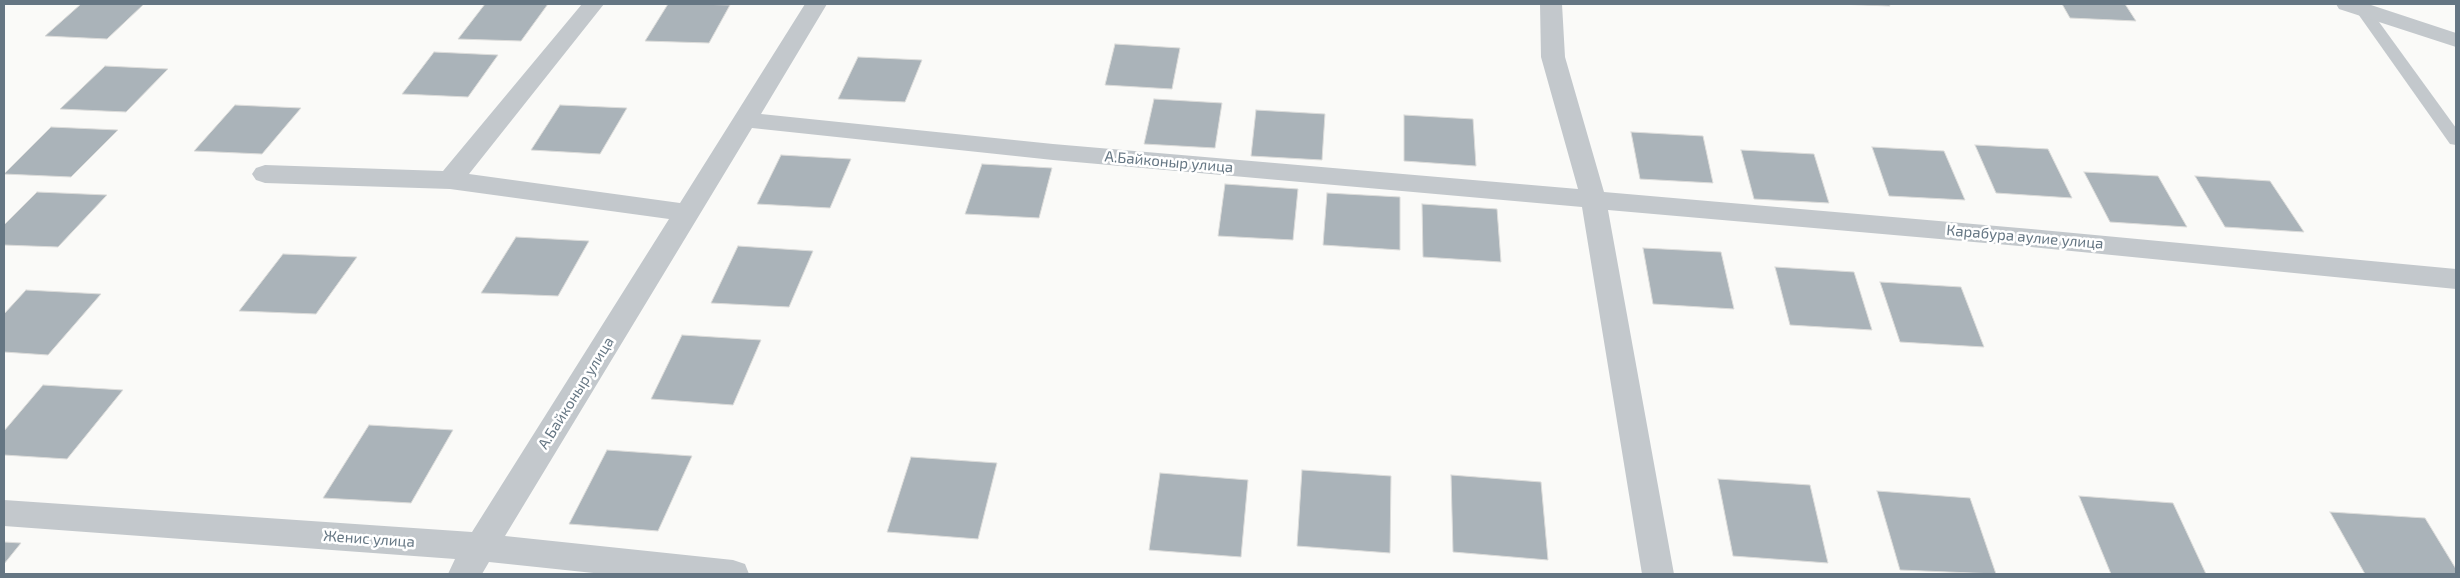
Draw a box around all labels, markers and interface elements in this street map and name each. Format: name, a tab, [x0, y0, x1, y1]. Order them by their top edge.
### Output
street label: А.Байконыр улица	[1104, 147, 1234, 177]
street label: Карабура аулие улица	[1946, 221, 2104, 253]
street label: А.Байконыр улица	[534, 334, 618, 452]
street label: Женис улица	[323, 527, 415, 551]

